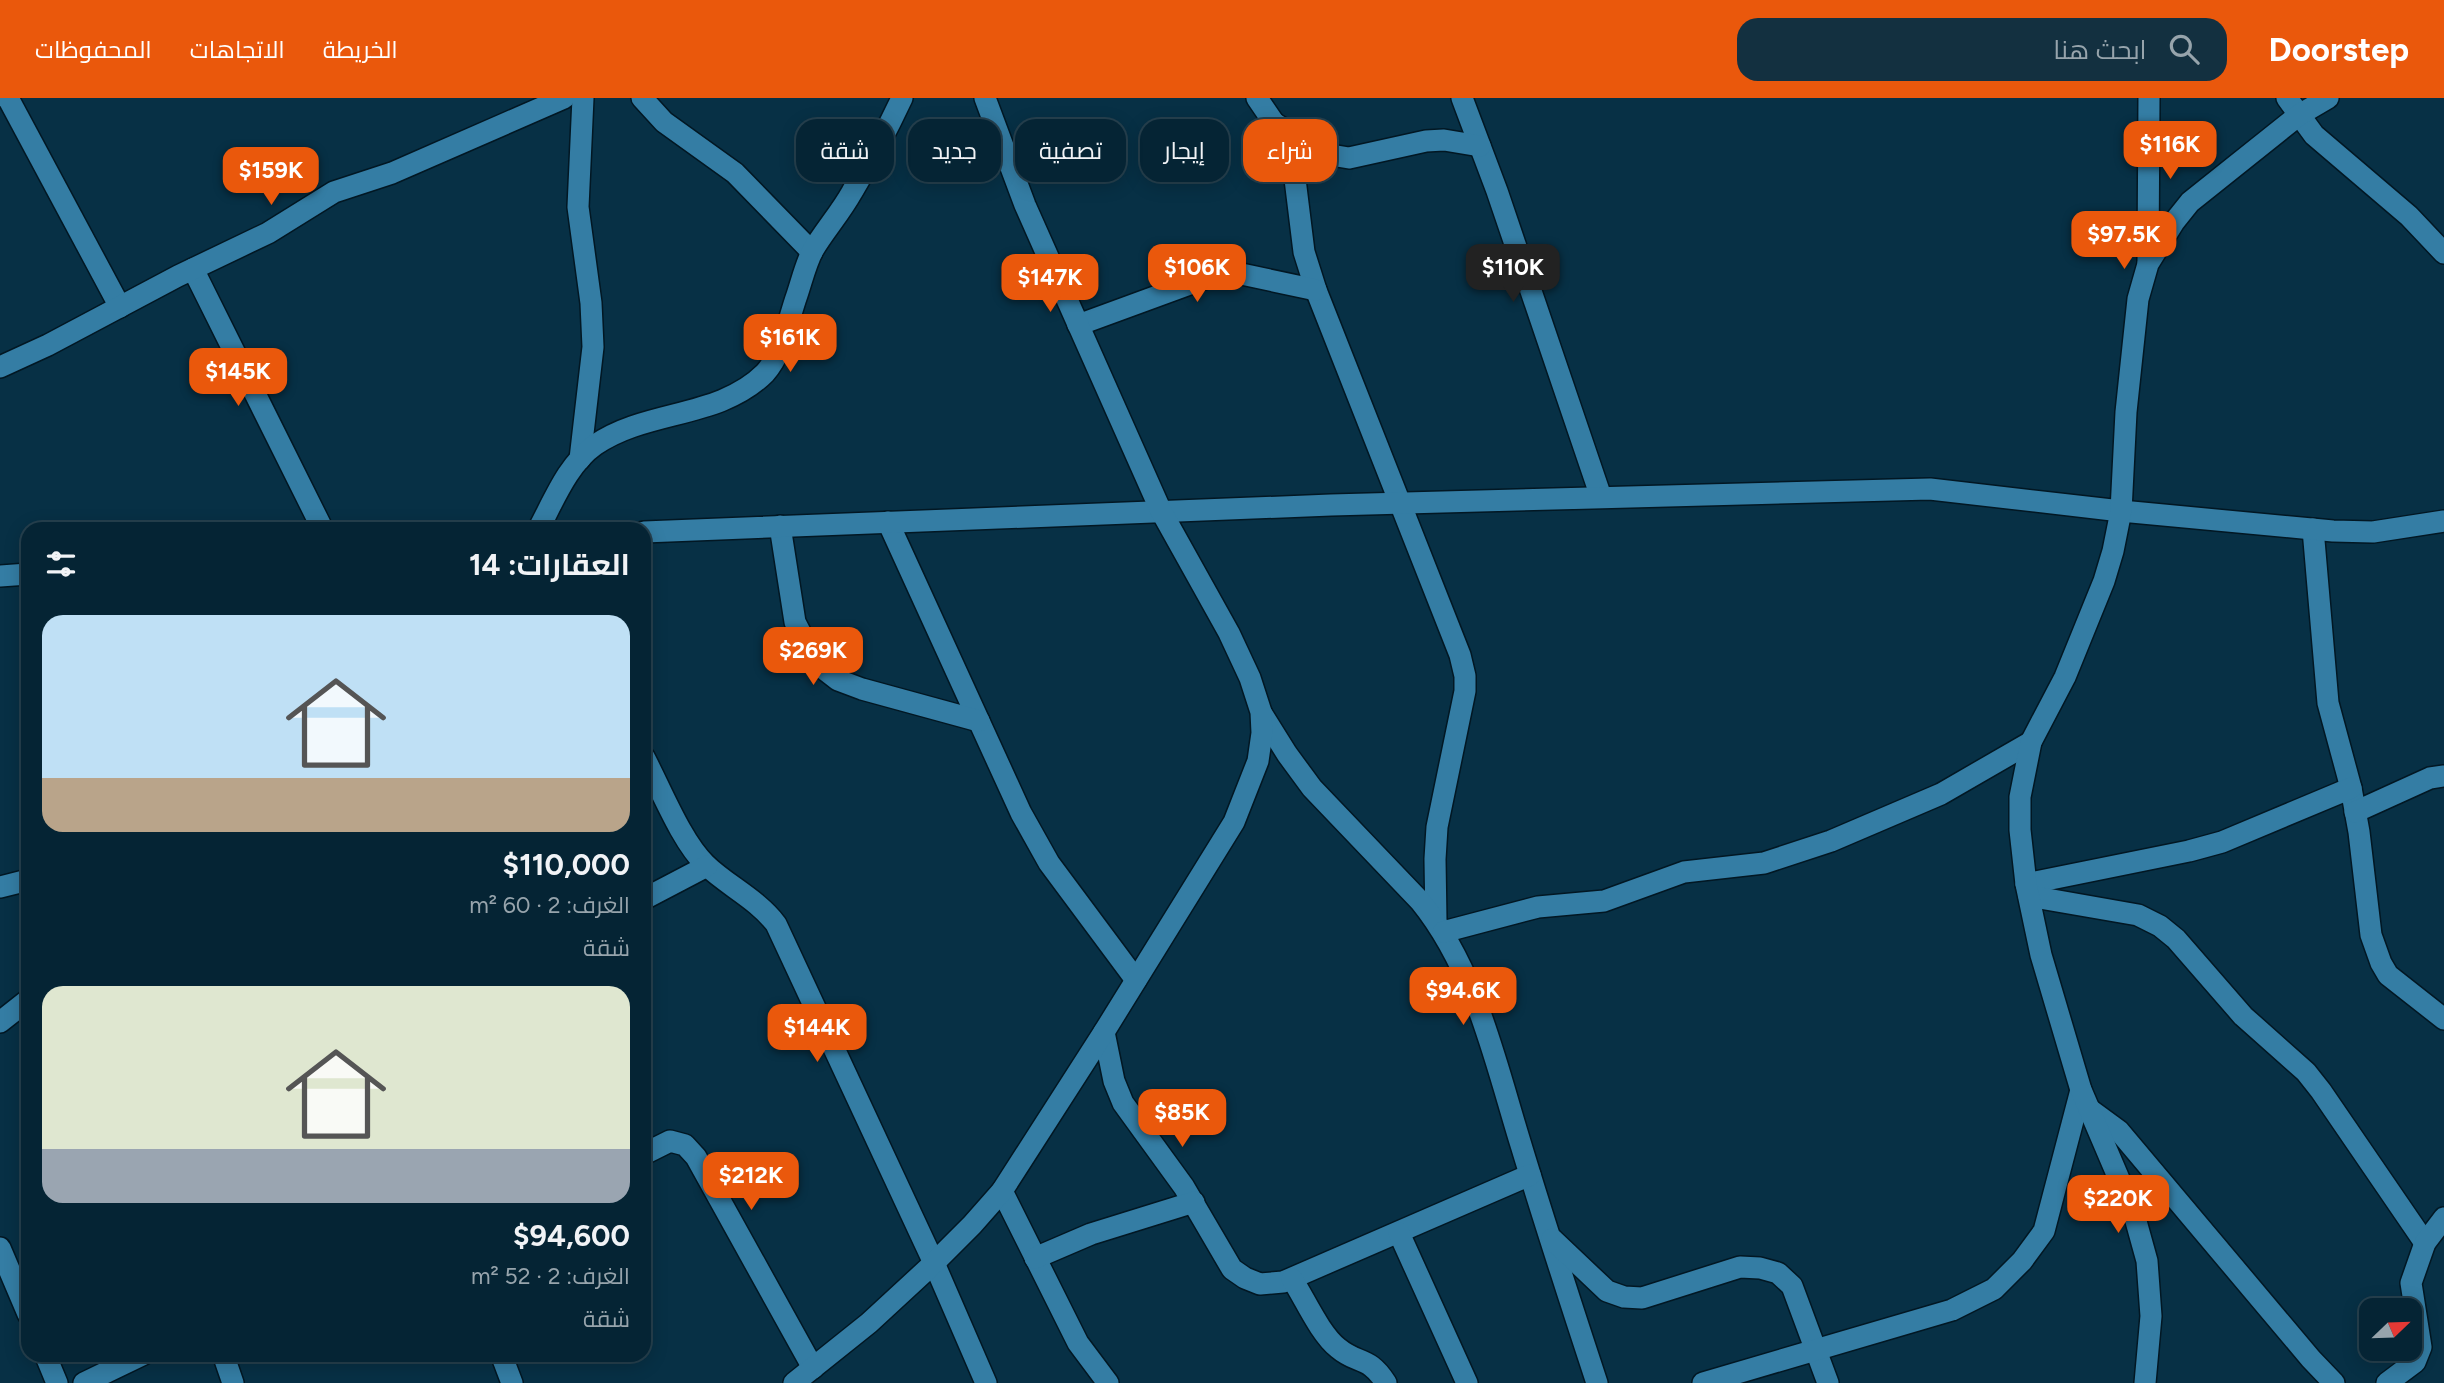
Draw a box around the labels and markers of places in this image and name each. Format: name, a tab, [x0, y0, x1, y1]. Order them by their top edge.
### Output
pin: $116K	[2121, 122, 2219, 181]
pin: $159K	[222, 148, 320, 207]
pin: $97.5K	[2067, 212, 2181, 271]
pin: $106K	[1148, 244, 1246, 304]
pin: $110K	[1464, 244, 1562, 304]
pin: $147K	[1001, 254, 1099, 314]
pin: $161K	[741, 314, 839, 374]
pin: $145K	[189, 348, 287, 408]
pin: $269K	[764, 628, 862, 687]
pin: $94.6K	[1406, 968, 1520, 1027]
pin: $144K	[768, 1004, 866, 1064]
pin: $85K	[1141, 1090, 1223, 1149]
pin: $212K	[702, 1152, 800, 1212]
pin: $220K	[2069, 1176, 2167, 1235]

